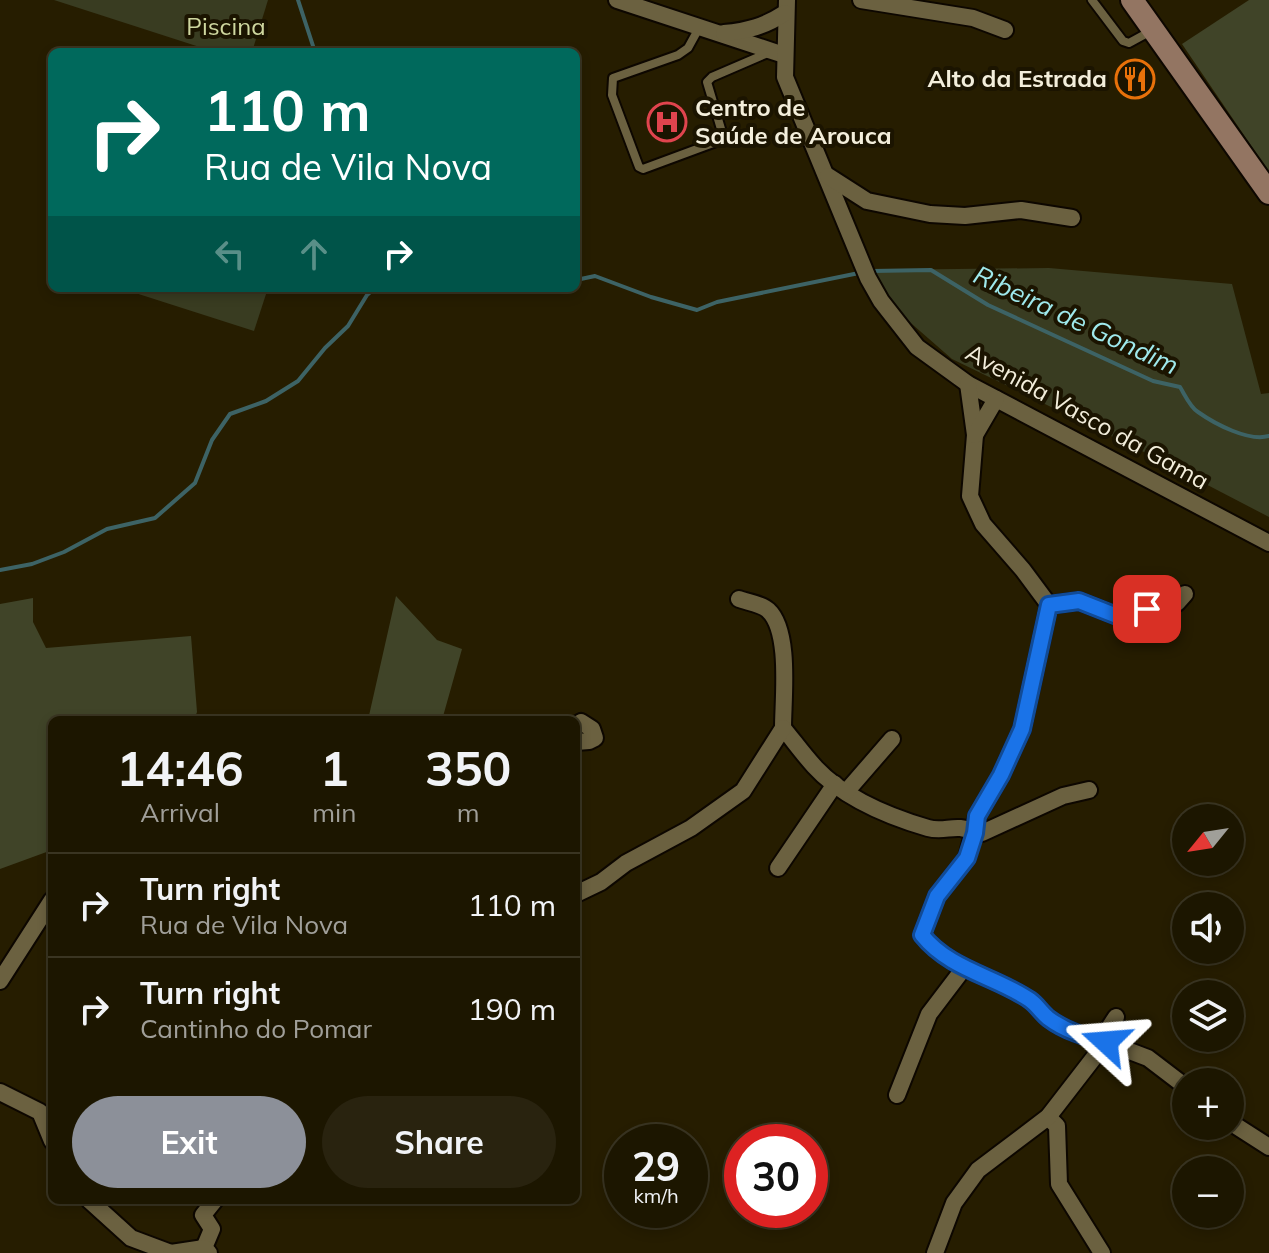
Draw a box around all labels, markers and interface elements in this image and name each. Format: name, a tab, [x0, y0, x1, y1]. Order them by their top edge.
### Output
park label: Piscina	[186, 11, 266, 41]
restaurant icon: Alto da Estrada	[1114, 58, 1156, 100]
place label: Alto da Estrada	[928, 63, 1107, 93]
text: 110 m	[204, 75, 371, 145]
icon: right	[72, 80, 176, 184]
place label: Centro de Saúde de Arouca	[695, 92, 892, 150]
hospital icon: Centro de Saúde de Arouca	[646, 101, 688, 143]
text: Rua de Vila Nova	[204, 144, 492, 189]
icon: left	[208, 232, 252, 276]
icon: ahead	[292, 232, 336, 276]
icon: right	[376, 232, 420, 276]
water label: Ribeira de Gondim	[969, 258, 1184, 381]
street label: Avenida Vasco da Gama	[961, 337, 1214, 495]
pin	[1113, 575, 1181, 643]
icon: arrive	[1125, 587, 1169, 631]
text: 14:46	[117, 738, 244, 798]
text: 1	[320, 738, 349, 798]
text: 350	[425, 738, 511, 798]
text: Arrival	[140, 796, 220, 829]
text: min	[312, 796, 356, 829]
text: m	[457, 796, 480, 829]
north arrow	[1172, 804, 1244, 876]
map controls	[1172, 804, 1244, 1228]
text: Turn right	[140, 870, 280, 908]
icon: right	[72, 883, 116, 927]
text: 110 m	[468, 886, 556, 924]
button: sound	[1172, 892, 1244, 964]
text: Rua de Vila Nova	[140, 908, 348, 941]
text: Turn right	[140, 974, 280, 1012]
button: layers	[1172, 980, 1244, 1052]
icon: right	[72, 987, 116, 1031]
text: 190 m	[468, 990, 556, 1028]
position arrow	[1064, 1000, 1148, 1084]
text: Cantinho do Pomar	[140, 1012, 372, 1045]
button: +	[1172, 1068, 1244, 1140]
button: Exit	[72, 1096, 306, 1188]
button: Share	[322, 1096, 556, 1188]
speed limit sign: 30	[724, 1124, 828, 1228]
text: 29	[632, 1141, 680, 1191]
button: −	[1172, 1156, 1244, 1228]
text: km/h	[633, 1183, 679, 1208]

